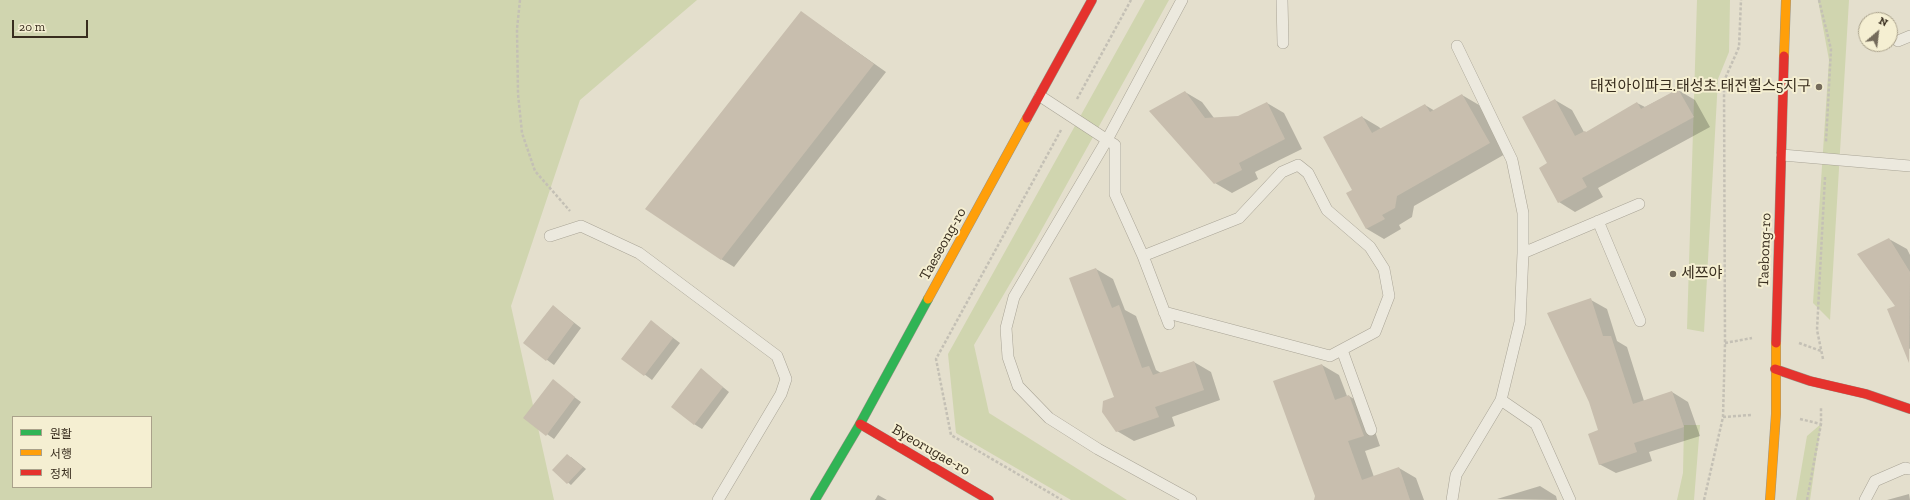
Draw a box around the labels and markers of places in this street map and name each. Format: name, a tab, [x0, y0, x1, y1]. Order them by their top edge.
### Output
place label: 태전아이파크.태성초.태전힐스5지구	[1590, 78, 1811, 96]
marker: 태전아이파크.태성초.태전힐스5지구	[1814, 82, 1824, 92]
place label: 세쯔야	[1681, 265, 1722, 283]
marker: 세쯔야	[1668, 269, 1678, 279]

